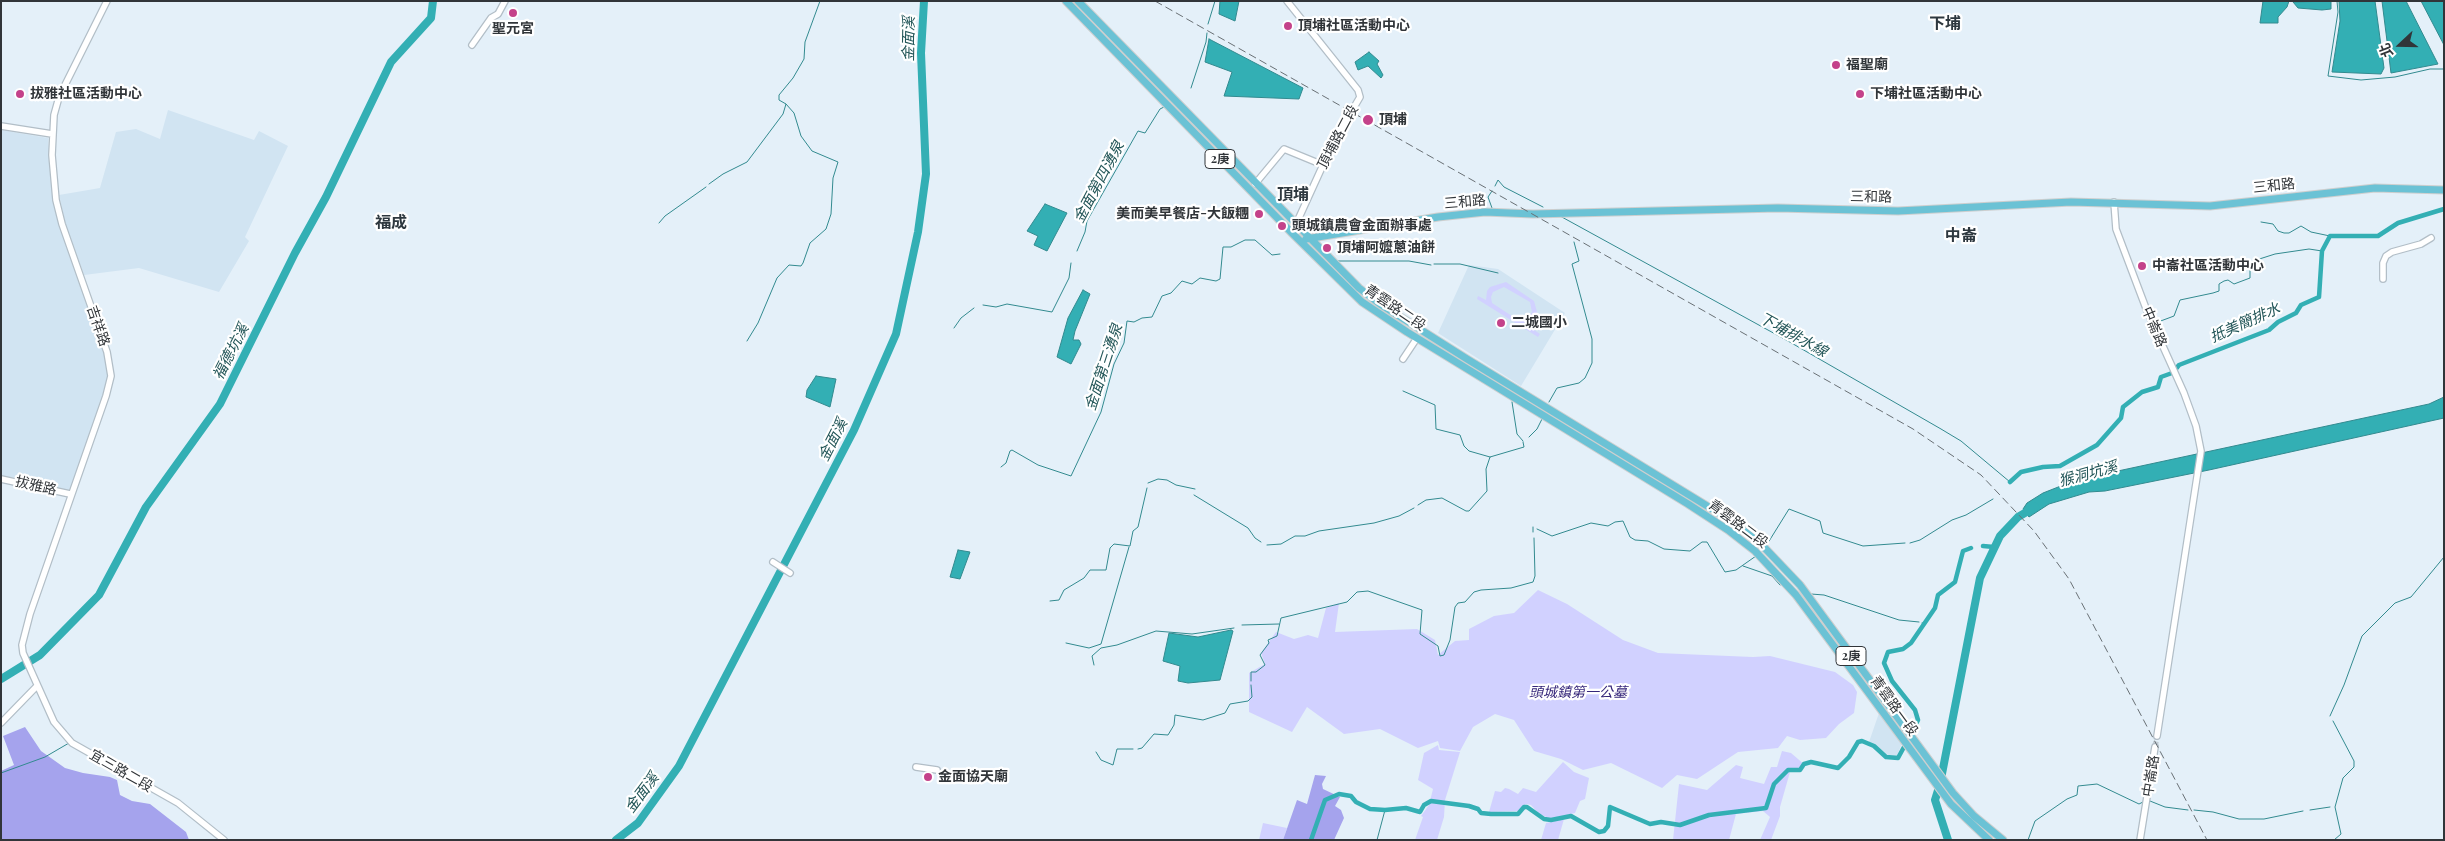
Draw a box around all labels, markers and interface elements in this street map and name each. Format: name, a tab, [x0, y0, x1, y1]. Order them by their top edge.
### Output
marker: 聖元宮	[507, 7, 519, 19]
district label: 下埔	[1929, 14, 1961, 34]
water label: 金面溪	[900, 16, 918, 62]
place label: 頂埔社區活動中心	[1298, 18, 1410, 34]
marker: 頂埔社區活動中心	[1282, 20, 1294, 32]
north arrow	[2375, 20, 2425, 70]
place label: 聖元宮	[492, 21, 534, 37]
text: 北	[2374, 41, 2397, 60]
place label: 福聖廟	[1846, 57, 1888, 73]
marker: 福聖廟	[1830, 59, 1842, 71]
place label: 拔雅社區活動中心	[30, 86, 142, 102]
place label: 下埔社區活動中心	[1870, 86, 1982, 102]
marker: 拔雅社區活動中心	[14, 88, 26, 100]
marker: 下埔社區活動中心	[1854, 88, 1866, 100]
street label: 頂埔路二段	[1314, 102, 1362, 172]
place label: 頂埔	[1379, 112, 1407, 128]
marker: 頂埔	[1361, 113, 1375, 127]
water label: 金面第四湧泉	[1070, 138, 1128, 226]
road number: 2庚	[1205, 150, 1235, 168]
street label: 三和路	[2252, 175, 2296, 197]
district label: 頂埔	[1277, 185, 1309, 205]
street label: 三和路	[1850, 188, 1892, 206]
street label: 三和路	[1443, 192, 1487, 212]
place label: 美而美早餐店-大飯糰	[1116, 206, 1249, 222]
marker: 美而美早餐店-大飯糰	[1253, 208, 1265, 220]
district label: 福成	[375, 213, 407, 233]
place label: 頭城鎮農會金面辦事處	[1292, 218, 1432, 234]
marker: 頭城鎮農會金面辦事處	[1276, 220, 1288, 232]
district label: 中崙	[1945, 226, 1977, 246]
place label: 頂埔阿嬤蔥油餅	[1337, 240, 1435, 256]
marker: 頂埔阿嬤蔥油餅	[1321, 242, 1333, 254]
place label: 中崙社區活動中心	[2152, 258, 2264, 274]
marker: 中崙社區活動中心	[2136, 260, 2148, 272]
street label: 青雲路二段	[1361, 281, 1429, 335]
water label: 抵美簡排水	[2207, 300, 2283, 346]
street label: 吉祥路	[83, 303, 113, 349]
street label: 中崙路	[2138, 304, 2170, 350]
water label: 下埔排水線	[1756, 309, 1830, 361]
place label: 二城國小	[1511, 315, 1567, 331]
marker: 二城國小	[1495, 317, 1507, 329]
water label: 福德坑溪	[209, 321, 253, 383]
water label: 金面第三湧泉	[1082, 321, 1126, 413]
water label: 金面溪	[815, 416, 851, 464]
water label: 猴洞坑溪	[2057, 458, 2119, 490]
street label: 拔雅路	[14, 473, 58, 499]
street label: 青雲路二段	[1705, 496, 1771, 552]
road number: 2庚	[1836, 646, 1866, 666]
street label: 青雲路一段	[1867, 673, 1921, 739]
park label: 頭城鎮第一公墓	[1529, 685, 1627, 701]
street label: 宜三路二段	[86, 746, 156, 796]
street label: 中崙路	[2139, 754, 2163, 798]
place label: 金面協天廟	[938, 769, 1008, 785]
water label: 金面溪	[621, 770, 663, 816]
marker: 金面協天廟	[922, 771, 934, 783]

